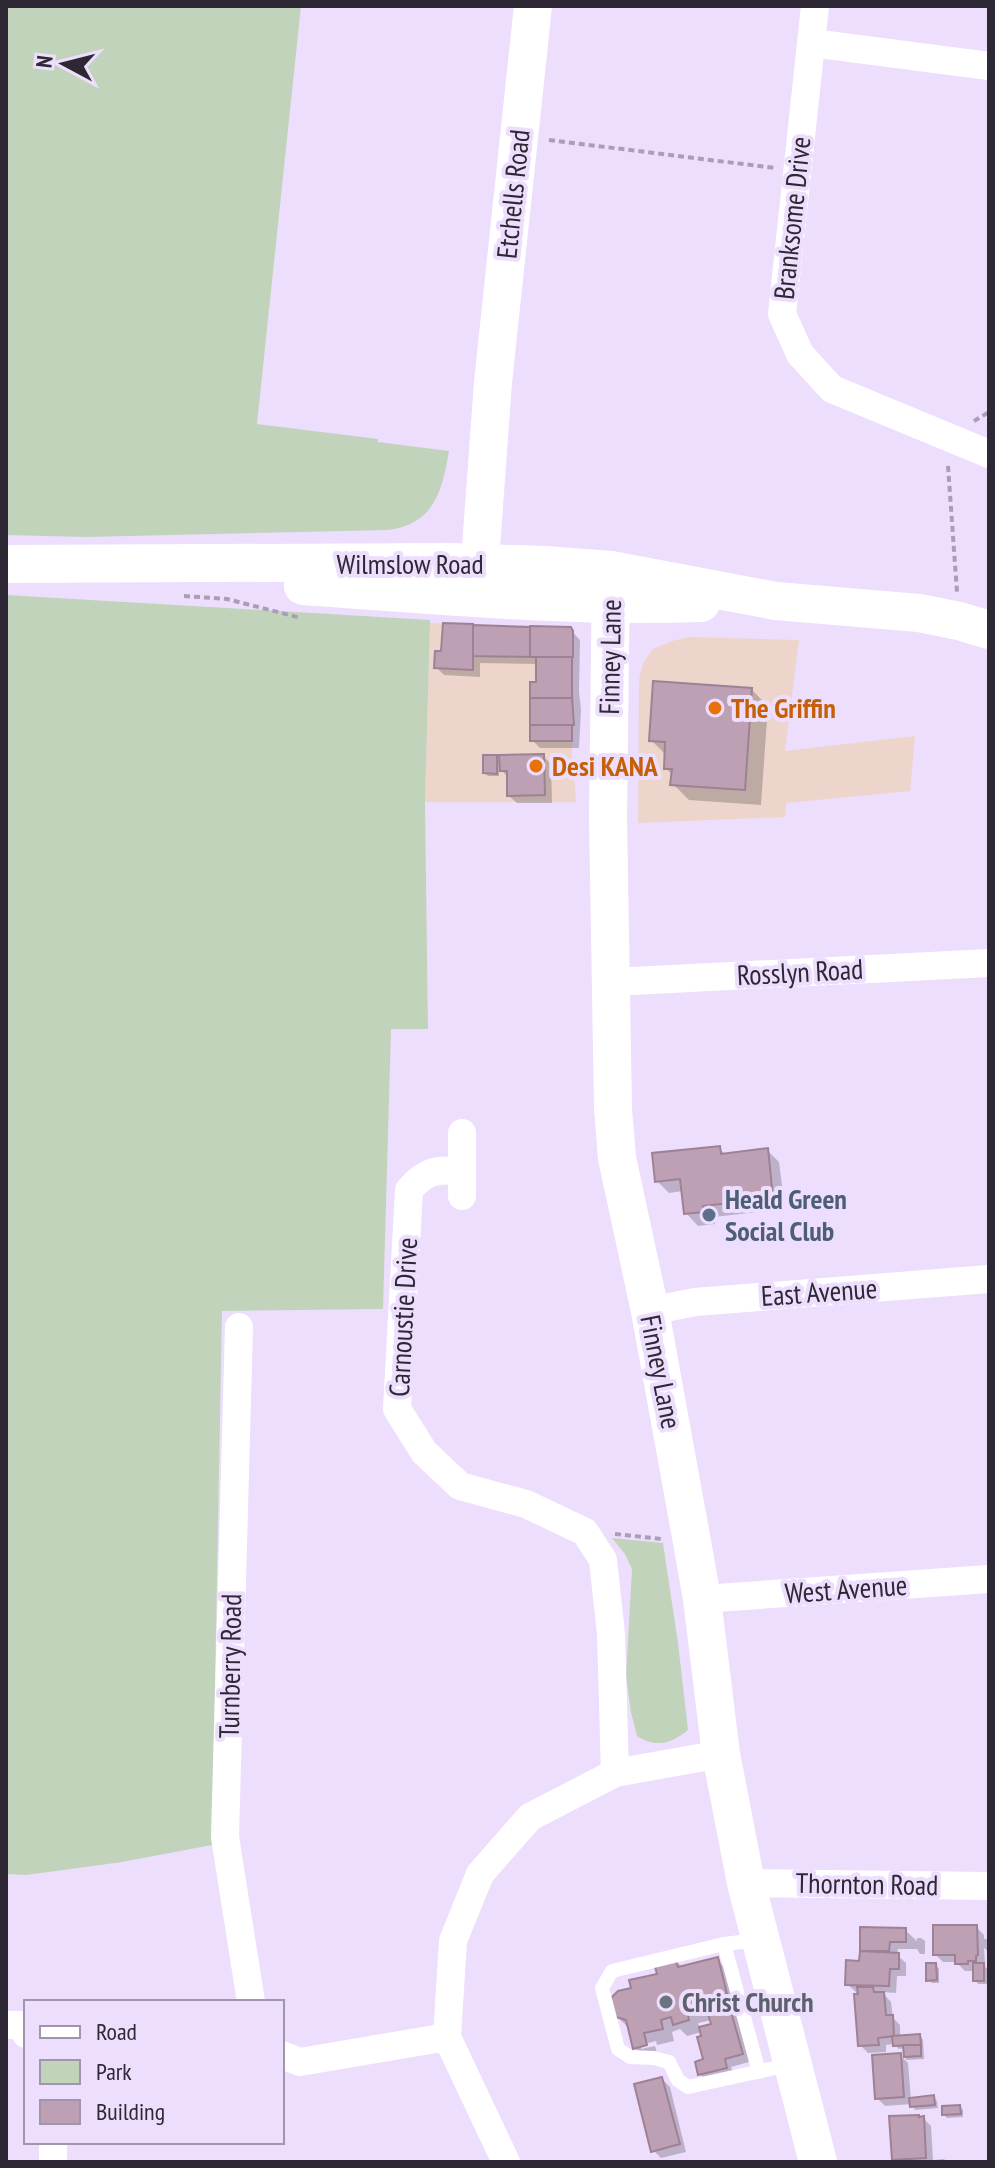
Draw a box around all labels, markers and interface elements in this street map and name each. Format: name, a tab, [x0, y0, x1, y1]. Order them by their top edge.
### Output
north arrow	[24, 24, 104, 104]
text: N	[30, 54, 59, 69]
street label: Etchells Road	[487, 128, 538, 260]
street label: Branksome Drive	[765, 135, 818, 301]
street label: Wilmslow Road	[336, 545, 484, 582]
street label: Finney Lane	[590, 599, 629, 715]
place label: The Griffin	[731, 689, 836, 726]
marker: The Griffin	[706, 699, 724, 717]
place label: Desi KANA	[552, 747, 659, 784]
marker: Desi KANA	[527, 757, 545, 775]
street label: Rosslyn Road	[736, 950, 864, 993]
place label: Heald Green Social Club	[725, 1180, 847, 1249]
marker: Heald Green Social Club	[700, 1206, 718, 1224]
street label: Carnoustie Drive	[380, 1236, 425, 1398]
street label: East Avenue	[760, 1269, 878, 1314]
street label: Finney Lane	[632, 1312, 691, 1432]
street label: West Avenue	[784, 1566, 908, 1611]
street label: Turnberry Road	[210, 1593, 249, 1739]
street label: Thornton Road	[795, 1864, 939, 1903]
place label: Christ Church	[682, 1983, 814, 2020]
marker: Christ Church	[657, 1993, 675, 2011]
legend	[24, 2000, 284, 2144]
text: Road	[96, 2016, 137, 2047]
text: Park	[96, 2056, 132, 2087]
text: Building	[96, 2096, 165, 2127]

